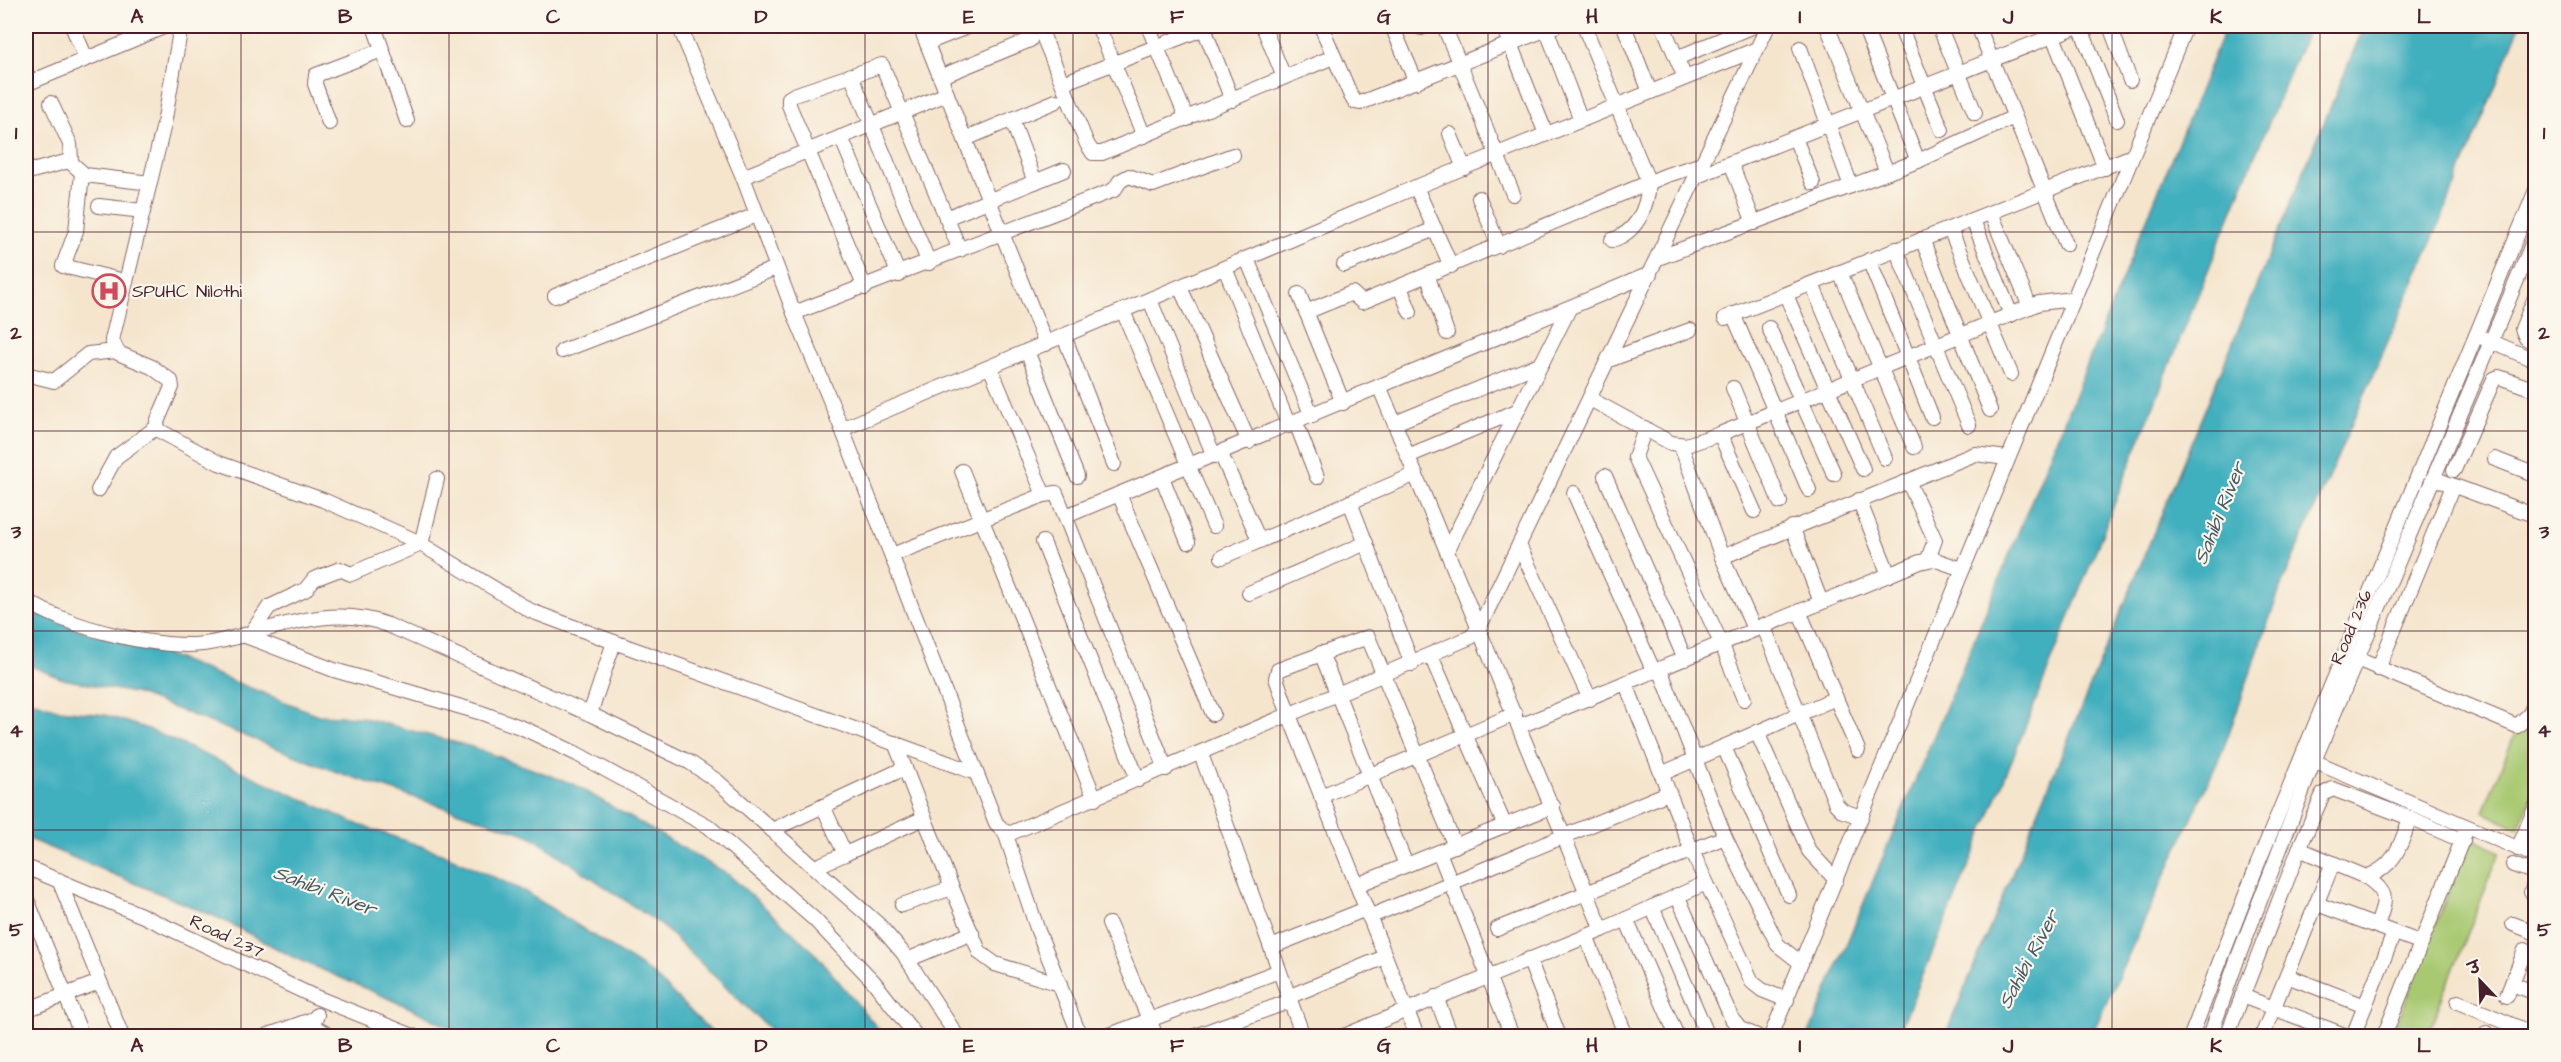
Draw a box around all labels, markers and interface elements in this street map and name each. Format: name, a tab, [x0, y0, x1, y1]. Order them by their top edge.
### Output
text: A	[131, 3, 144, 31]
text: B	[338, 3, 353, 31]
text: C	[546, 3, 561, 31]
text: D	[755, 3, 768, 31]
text: E	[963, 3, 975, 31]
text: F	[1170, 3, 1185, 31]
text: G	[1377, 3, 1391, 31]
text: H	[1586, 3, 1598, 31]
text: I	[1798, 3, 1802, 31]
text: J	[2002, 3, 2014, 31]
text: K	[2210, 3, 2223, 31]
text: L	[2417, 3, 2431, 31]
text: 1	[15, 119, 18, 147]
text: 1	[2543, 119, 2546, 147]
hospital icon: SPUHC Nilothi	[91, 273, 127, 309]
place label: SPUHC Nilothi	[132, 279, 242, 304]
text: 2	[9, 319, 22, 347]
text: 2	[2537, 319, 2550, 347]
water label: Sahibi River	[2187, 456, 2254, 569]
text: 3	[10, 518, 22, 546]
text: 3	[2538, 518, 2550, 546]
street label: Road 236	[2324, 586, 2378, 669]
text: 4	[9, 717, 23, 745]
text: 4	[2537, 717, 2551, 745]
water label: Sahibi River	[269, 859, 382, 924]
water label: Sahibi River	[1991, 904, 2067, 1014]
street label: Road 237	[186, 908, 268, 964]
text: 5	[9, 916, 24, 944]
text: 5	[2537, 916, 2552, 944]
north arrow	[2450, 951, 2510, 1011]
text: उ	[2463, 955, 2485, 981]
text: A	[131, 1032, 144, 1060]
text: B	[338, 1032, 353, 1060]
text: C	[546, 1032, 561, 1060]
text: D	[755, 1032, 768, 1060]
text: E	[963, 1032, 975, 1060]
text: F	[1170, 1032, 1185, 1060]
text: G	[1377, 1032, 1391, 1060]
text: H	[1586, 1032, 1598, 1060]
text: I	[1798, 1032, 1802, 1060]
text: J	[2002, 1032, 2014, 1060]
text: K	[2210, 1032, 2223, 1060]
text: L	[2417, 1032, 2431, 1060]

